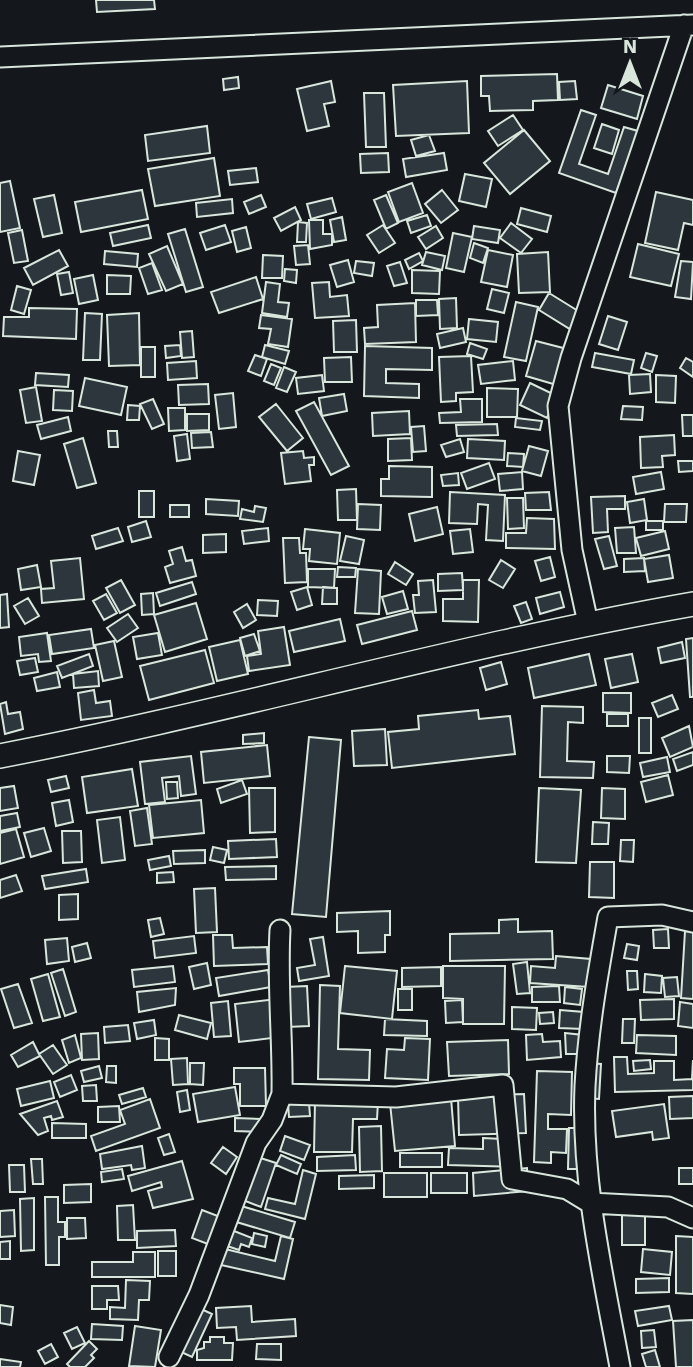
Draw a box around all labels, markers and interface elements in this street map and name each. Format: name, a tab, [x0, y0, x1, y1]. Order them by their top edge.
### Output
north arrow	[595, 28, 665, 98]
text: N	[623, 35, 637, 58]

